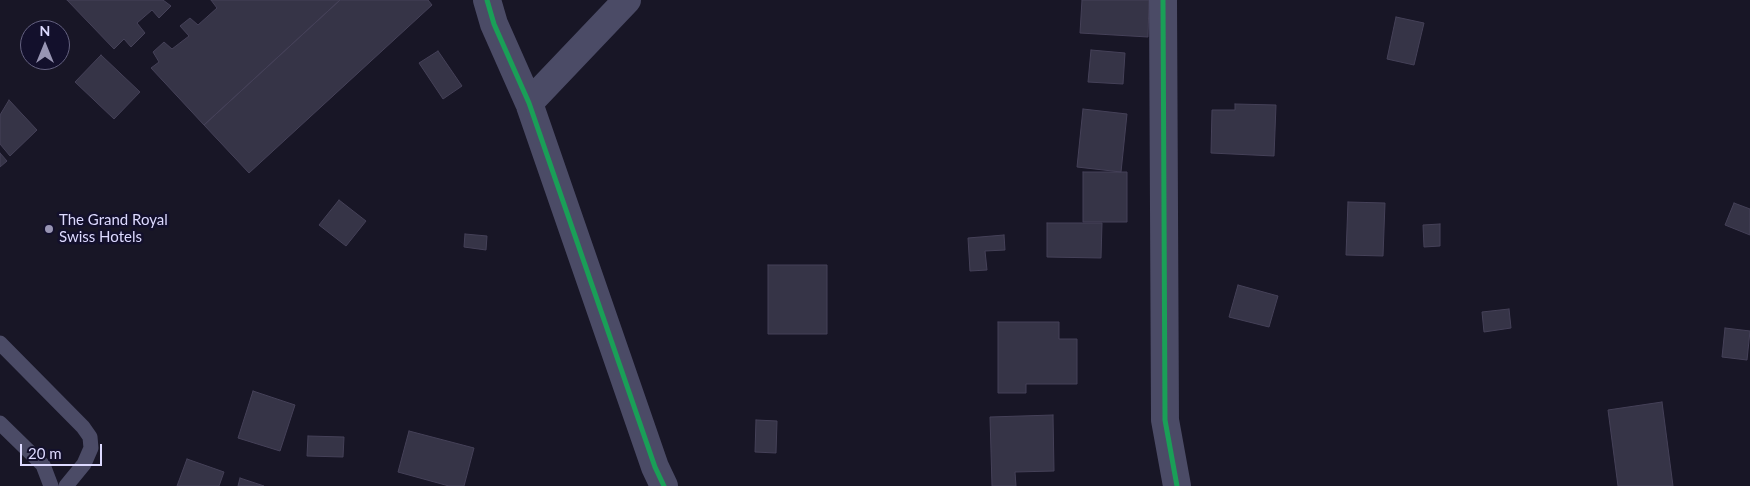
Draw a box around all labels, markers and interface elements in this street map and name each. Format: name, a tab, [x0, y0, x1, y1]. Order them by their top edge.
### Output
north arrow	[20, 20, 70, 70]
text: N	[40, 22, 50, 39]
place label: The Grand Royal Swiss Hotels	[59, 211, 168, 246]
marker: The Grand Royal Swiss Hotels	[43, 223, 55, 235]
scale bar	[22, 434, 105, 466]
text: 20 m	[28, 444, 62, 462]

